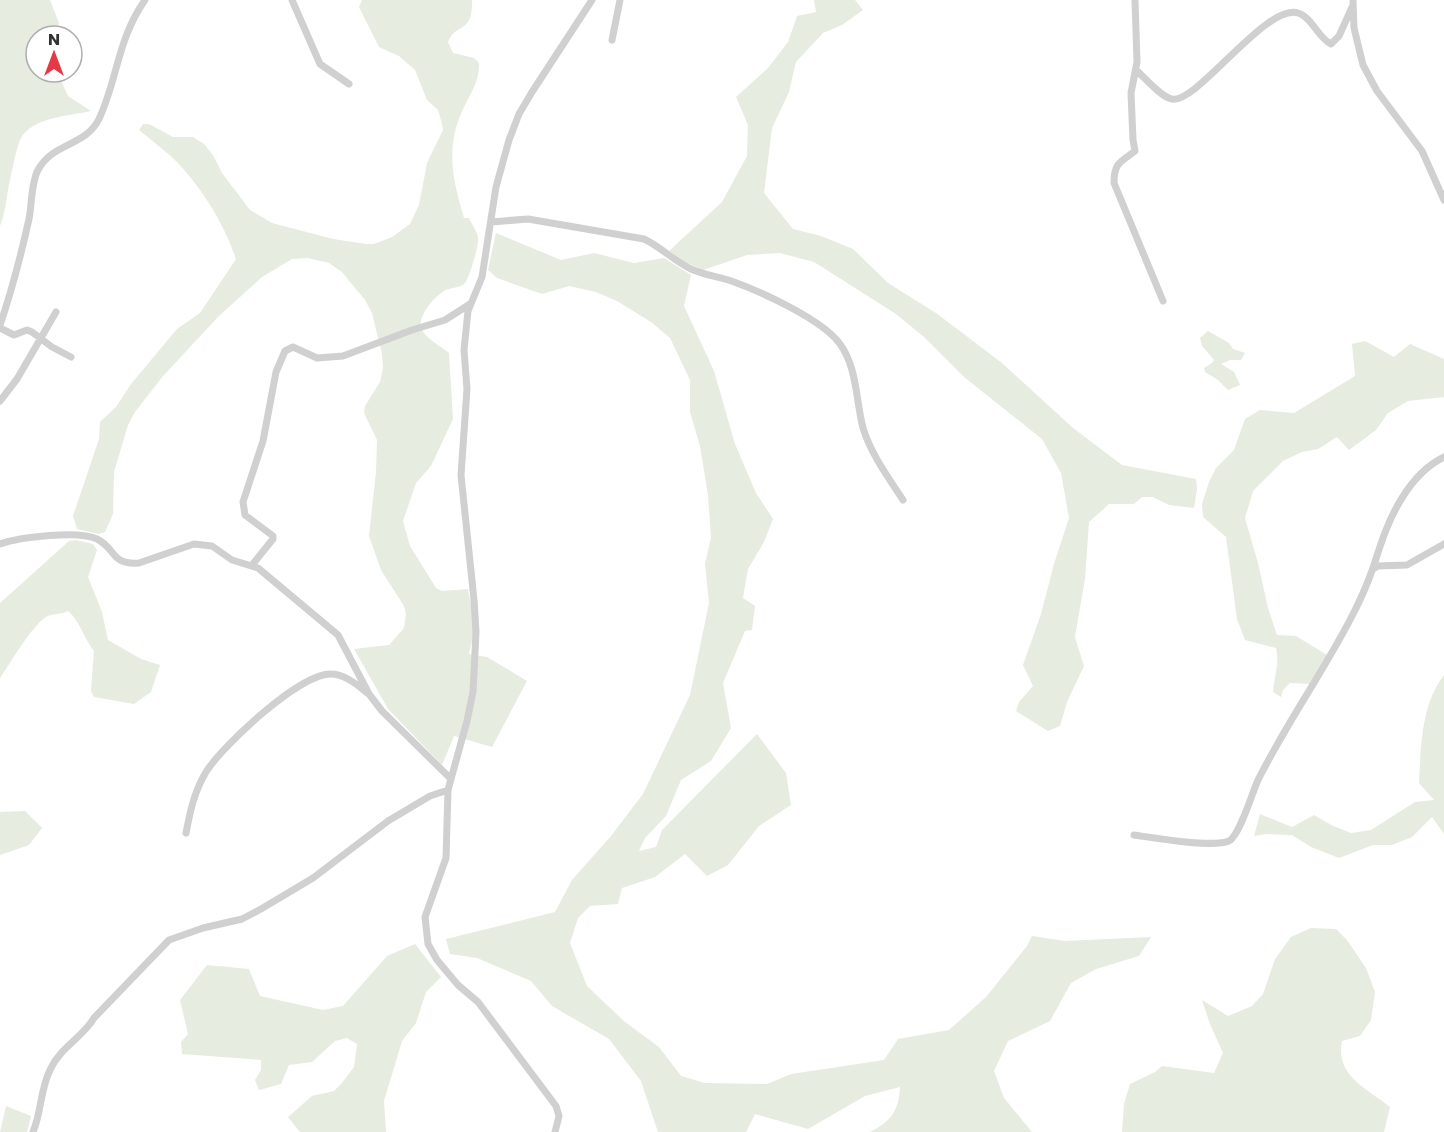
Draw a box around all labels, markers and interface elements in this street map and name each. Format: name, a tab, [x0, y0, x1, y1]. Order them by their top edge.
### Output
north arrow	[24, 24, 84, 84]
text: N	[48, 28, 60, 51]

